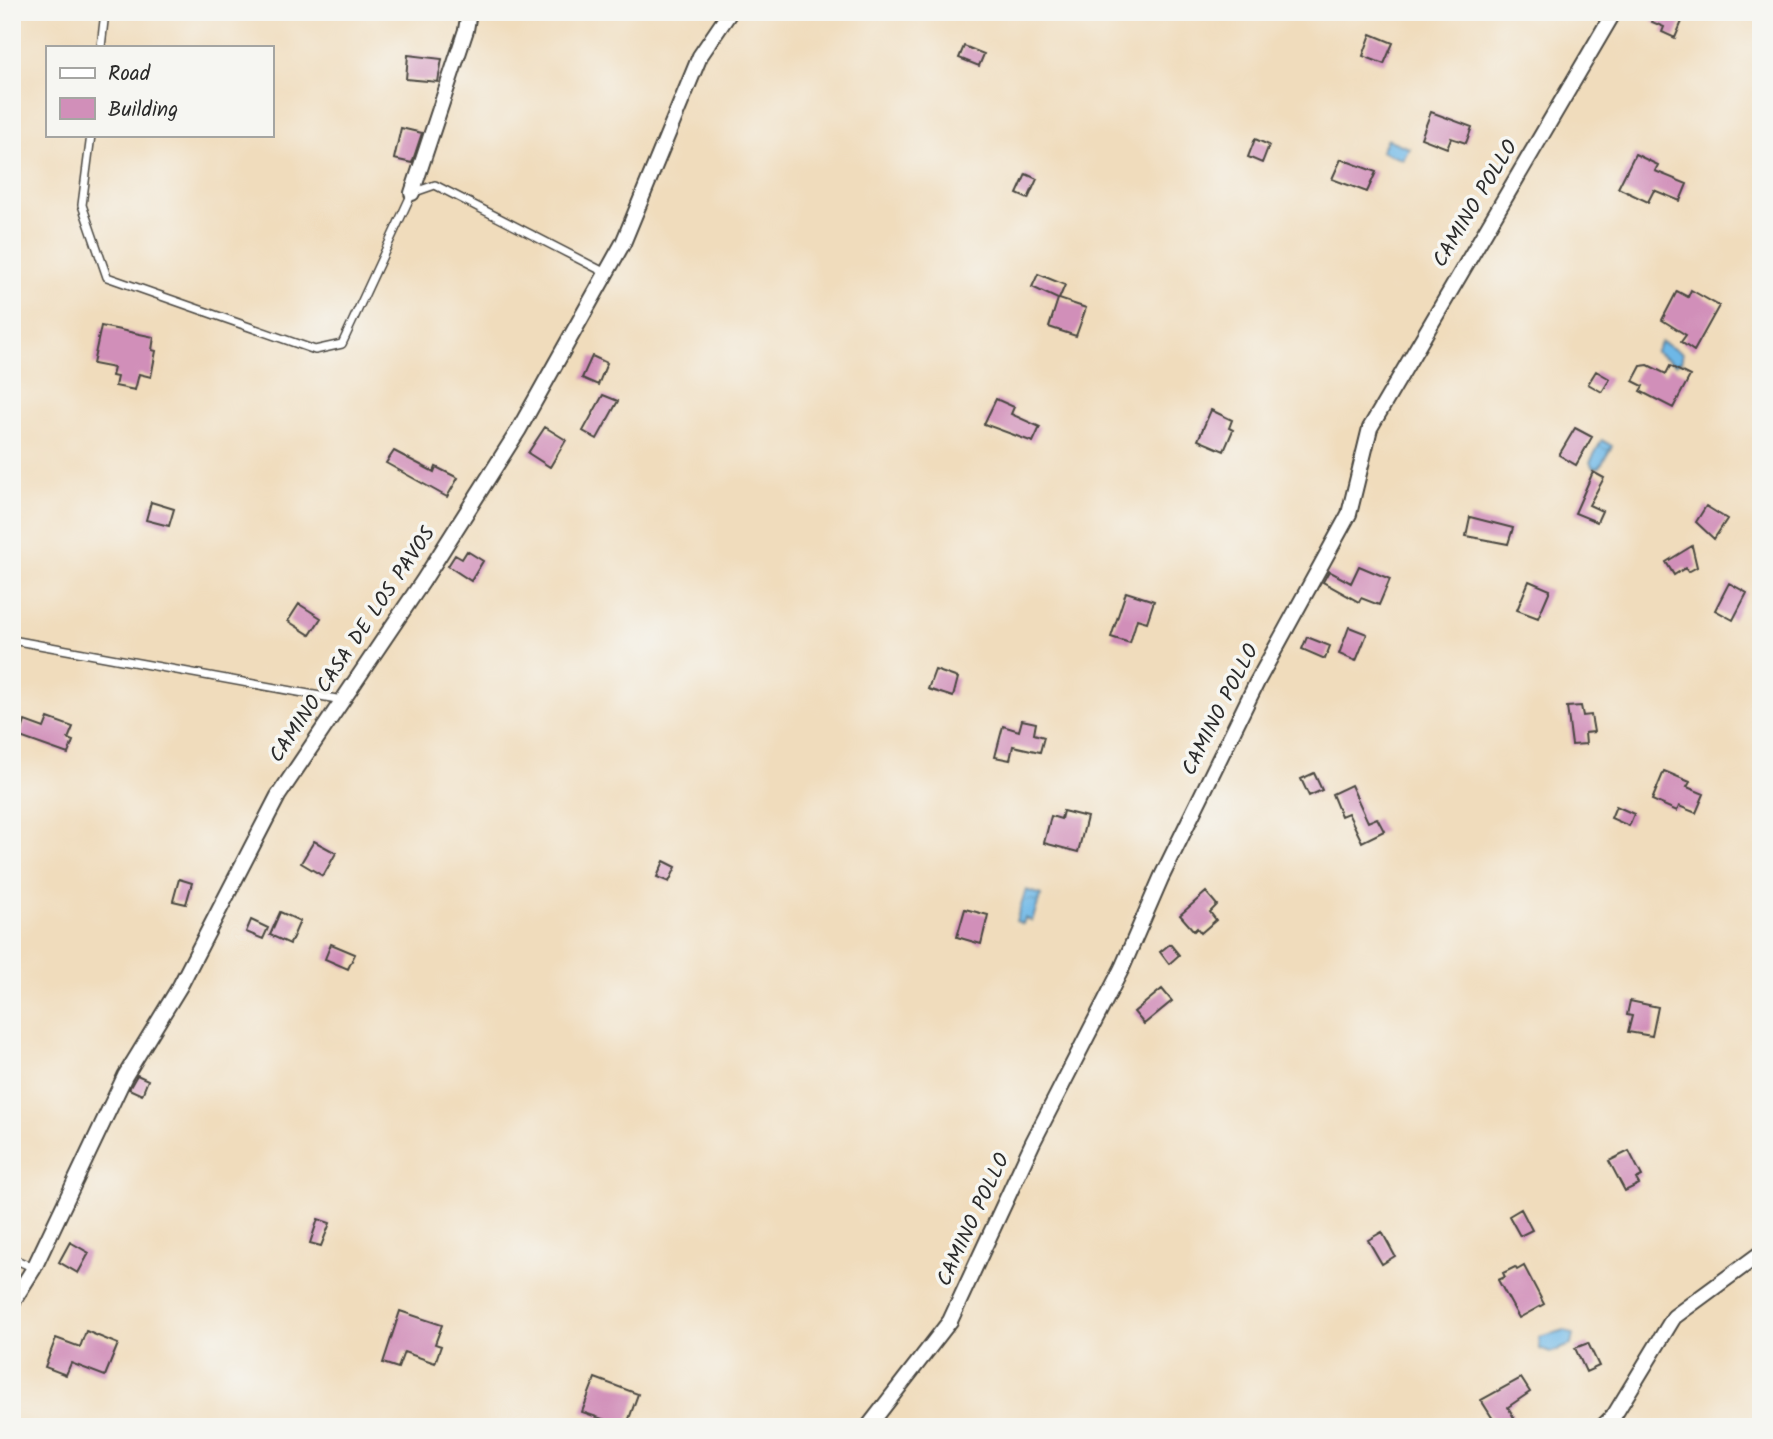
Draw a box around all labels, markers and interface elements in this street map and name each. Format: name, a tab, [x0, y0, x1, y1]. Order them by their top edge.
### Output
legend	[46, 46, 273, 136]
text: Road	[108, 58, 151, 91]
text: Building	[108, 94, 178, 127]
street label: CAMINO POLLO	[1425, 134, 1527, 274]
street label: CAMINO CASA DE LOS PAVOS	[261, 520, 445, 770]
street label: CAMINO POLLO	[1174, 638, 1268, 782]
street label: CAMINO POLLO	[929, 1148, 1019, 1292]

